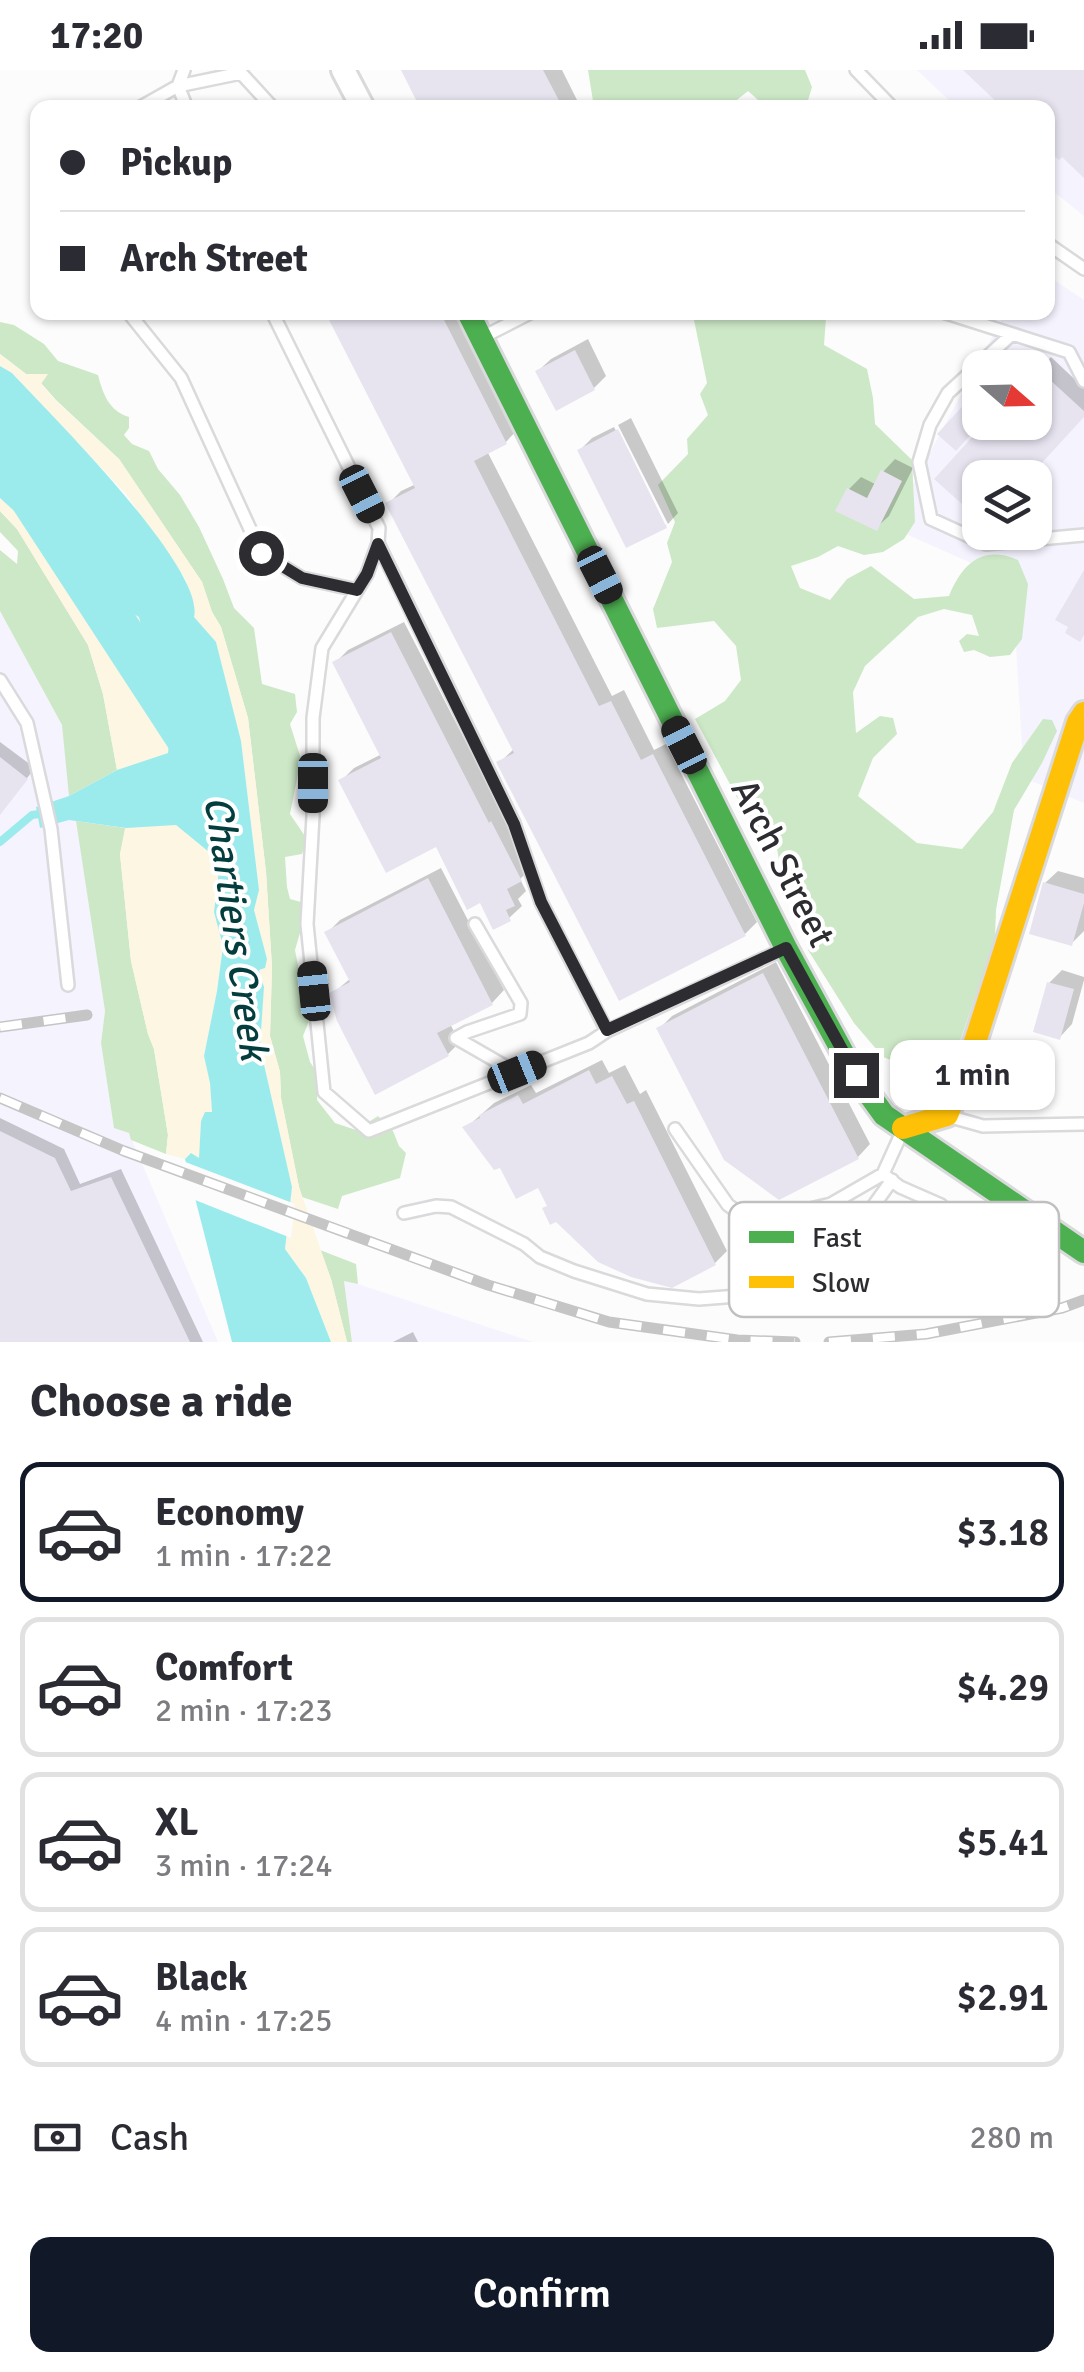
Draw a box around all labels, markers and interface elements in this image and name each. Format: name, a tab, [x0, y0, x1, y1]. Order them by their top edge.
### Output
text: 17:20	[50, 12, 143, 59]
text: Pickup	[120, 139, 232, 186]
text: Arch Street	[120, 235, 308, 282]
north arrow	[962, 350, 1052, 440]
map controls	[962, 350, 1052, 550]
car	[335, 460, 389, 528]
button: layers	[962, 460, 1052, 550]
route start	[239, 531, 284, 576]
car	[573, 541, 627, 609]
car	[657, 711, 711, 779]
car	[298, 753, 328, 813]
street label: Arch Street	[721, 771, 845, 955]
water label: Chartiers Creek	[193, 793, 280, 1066]
car	[296, 960, 332, 1022]
callout: 1 min	[891, 1040, 1056, 1110]
car	[484, 1047, 550, 1097]
route end	[834, 1053, 879, 1098]
text: 1 min	[934, 1055, 1011, 1094]
legend	[729, 1202, 1059, 1317]
text: Fast	[812, 1221, 862, 1255]
text: Slow	[812, 1266, 870, 1300]
text: Choose a ride	[30, 1374, 293, 1429]
icon: car	[35, 1487, 125, 1577]
text: Economy	[155, 1489, 304, 1536]
text: $3.18	[956, 1509, 1049, 1556]
text: 1 min · 17:22	[155, 1536, 333, 1575]
icon: car	[35, 1642, 125, 1732]
text: Comfort	[155, 1644, 293, 1691]
text: $4.29	[956, 1664, 1049, 1711]
text: 2 min · 17:23	[155, 1691, 333, 1730]
icon: car	[35, 1797, 125, 1887]
text: XL	[155, 1799, 198, 1846]
text: $5.41	[956, 1819, 1049, 1866]
text: 3 min · 17:24	[155, 1846, 333, 1885]
icon: car	[35, 1952, 125, 2042]
text: Black	[155, 1954, 248, 2001]
text: $2.91	[956, 1974, 1049, 2021]
text: 4 min · 17:25	[155, 2001, 333, 2040]
icon: cash	[30, 2110, 85, 2165]
text: Cash	[110, 2114, 189, 2161]
text: 280 m	[970, 2118, 1054, 2157]
button: Confirm	[30, 2237, 1054, 2352]

